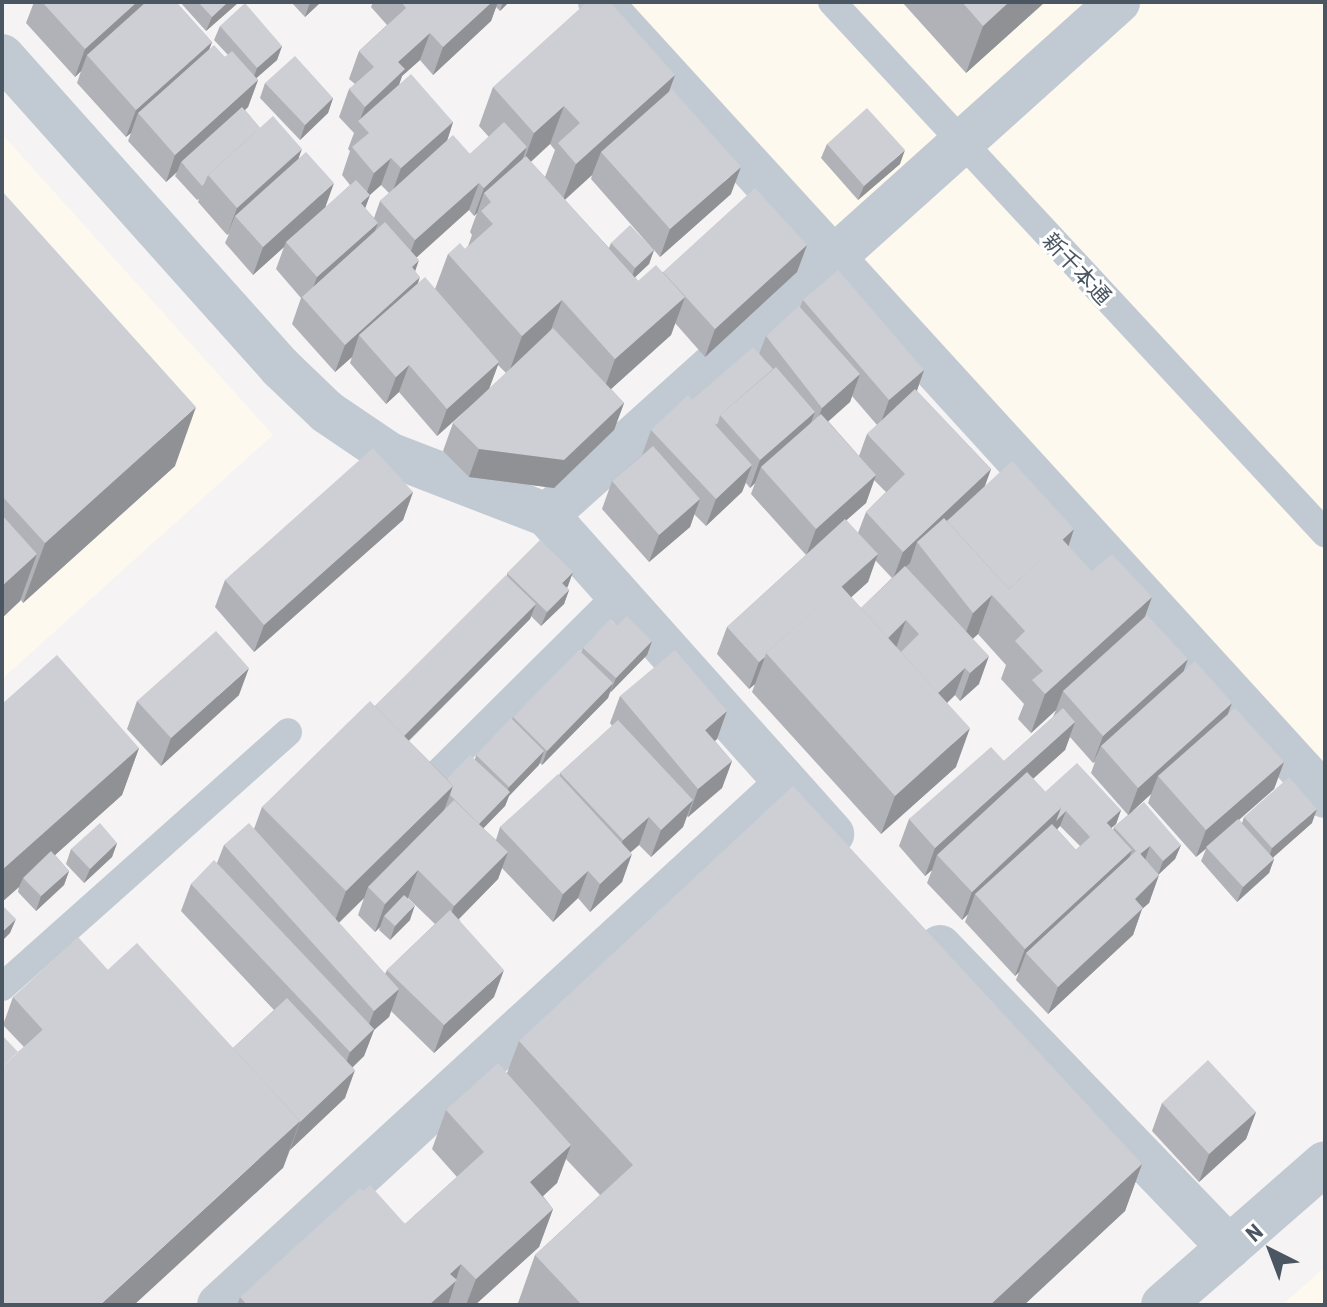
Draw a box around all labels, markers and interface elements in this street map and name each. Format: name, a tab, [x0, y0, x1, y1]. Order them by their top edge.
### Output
street label: 新千本通	[1037, 228, 1117, 310]
north arrow	[1231, 1211, 1311, 1291]
text: N	[1241, 1219, 1268, 1247]

